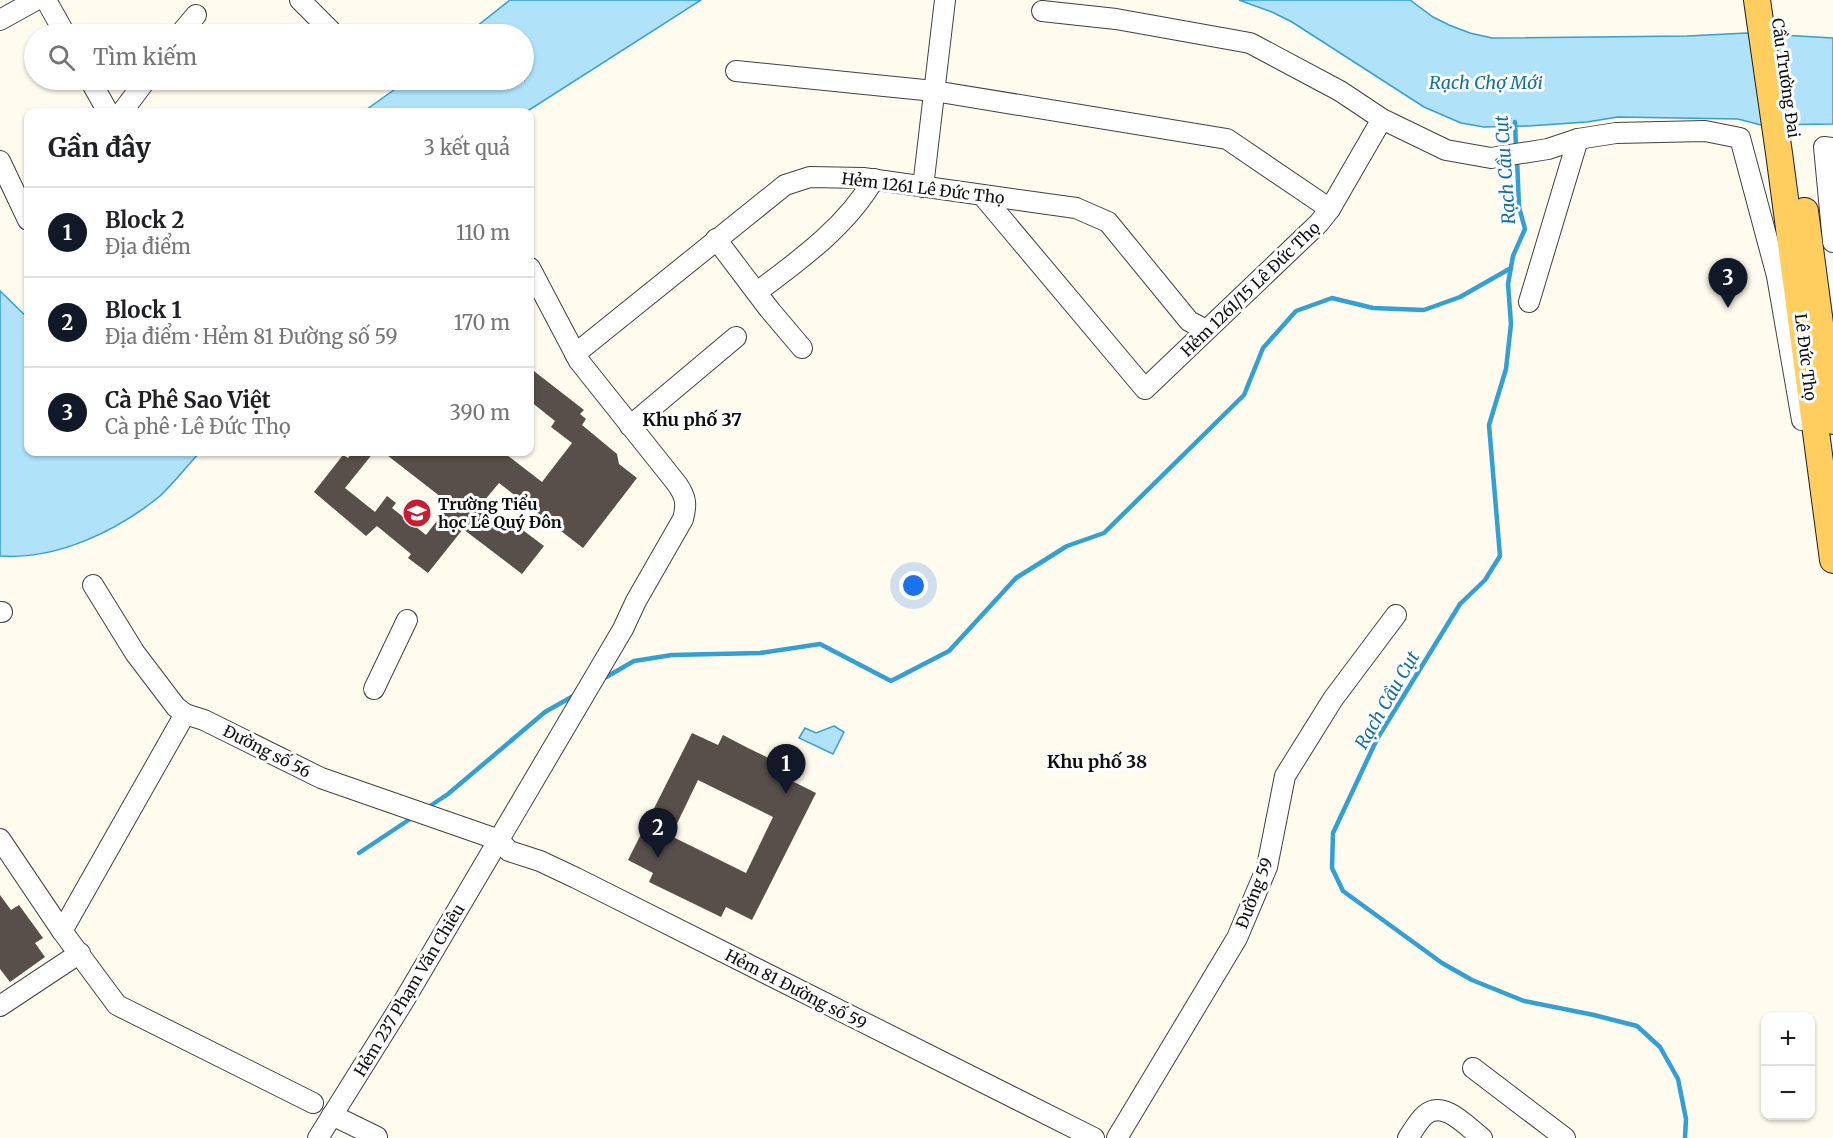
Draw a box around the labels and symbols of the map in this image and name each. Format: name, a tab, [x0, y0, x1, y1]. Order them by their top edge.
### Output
street label: Cầu Trường Đai	[1768, 17, 1804, 139]
water label: Rạch Chợ Mới	[1429, 71, 1543, 94]
water label: Rạch Cầu Cụt	[1490, 114, 1520, 225]
street label: Hẻm 1261 Lê Đức Thọ	[840, 168, 1006, 208]
street label: Hẻm 1261/15 Lê Đức Thọ	[1176, 217, 1324, 361]
pin: 3	[1708, 258, 1748, 308]
street label: Lê Đức Thọ	[1791, 312, 1821, 402]
district label: Khu phố 37	[642, 408, 742, 431]
place label: Trường Tiểu học Lê Quý Đôn	[438, 494, 562, 532]
school or university icon: Trường Tiểu học Lê Quý Đôn	[401, 497, 433, 529]
your location	[899, 571, 928, 600]
water label: Rạch Cầu Cụt	[1350, 646, 1425, 753]
street label: Đường số 56	[220, 720, 314, 782]
pin: 1	[766, 744, 806, 794]
district label: Khu phố 38	[1047, 750, 1147, 773]
pin: 2	[638, 808, 678, 858]
street label: Đường 59	[1231, 855, 1277, 931]
street label: Hẻm 237 Phạm Văn Chiêu	[349, 900, 469, 1080]
street label: Hẻm 81 Đường số 59	[722, 945, 870, 1033]

